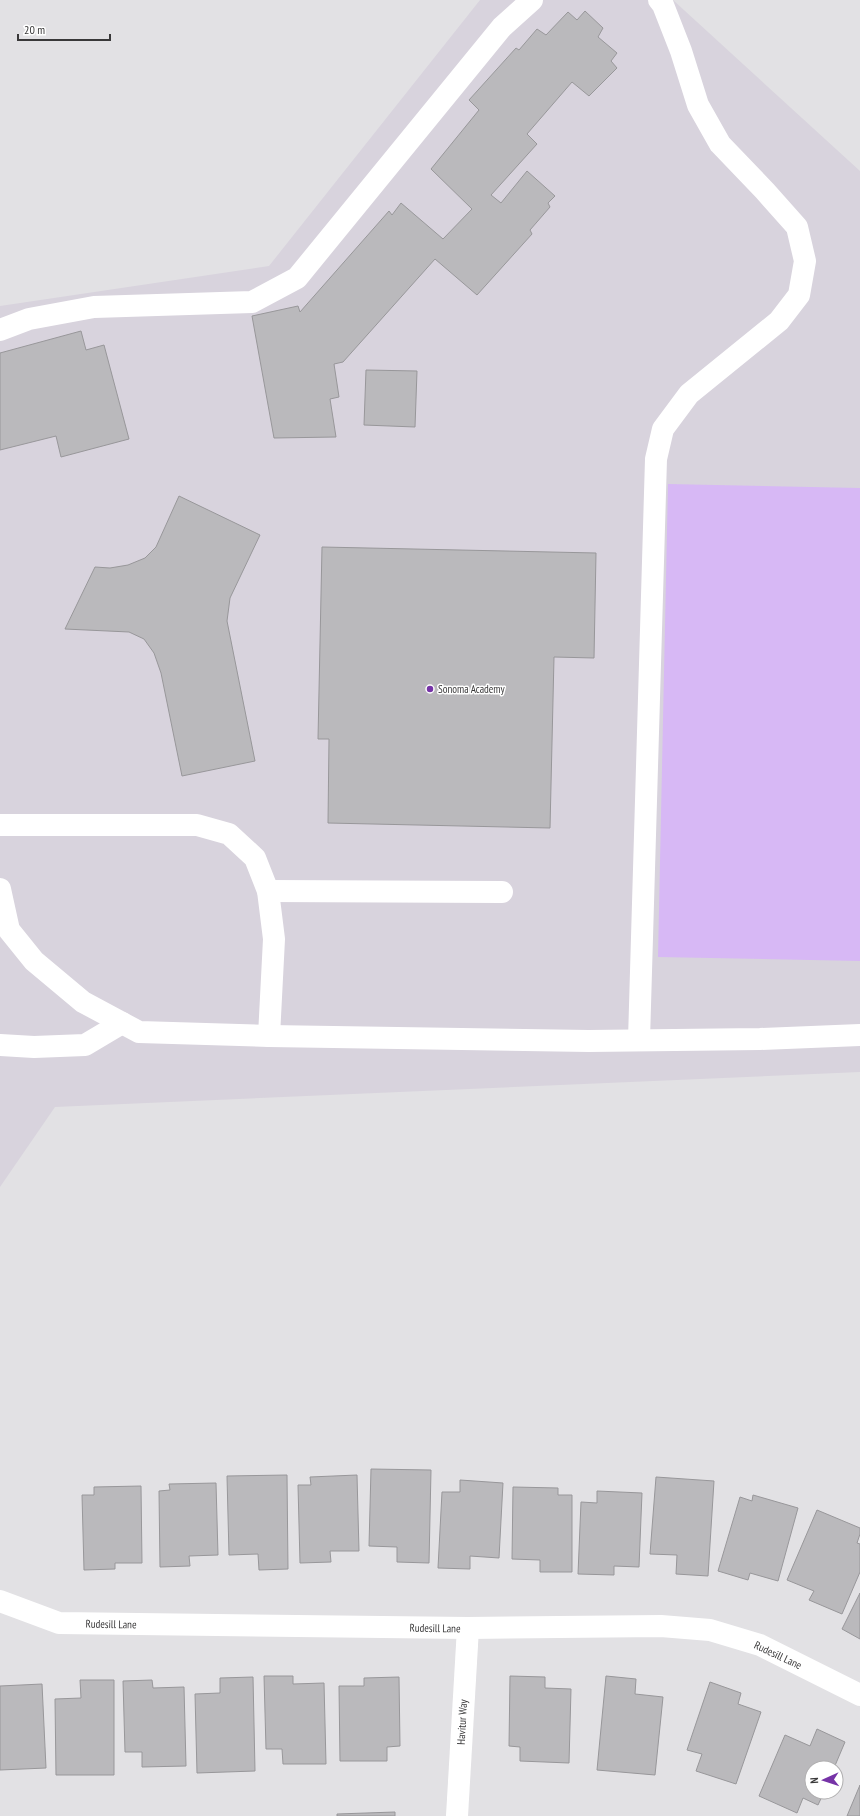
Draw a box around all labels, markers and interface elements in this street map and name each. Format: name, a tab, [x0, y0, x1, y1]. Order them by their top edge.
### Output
scale bar	[18, 16, 110, 42]
text: 20 m	[24, 22, 45, 37]
place label: Sonoma Academy	[438, 682, 506, 696]
marker: Sonoma Academy	[425, 684, 435, 694]
street label: Rudesill Lane	[85, 1617, 137, 1631]
street label: Rudesill Lane	[409, 1621, 461, 1635]
street label: Rudesill Lane	[752, 1638, 805, 1672]
street label: Havitur Way	[454, 1698, 470, 1745]
north arrow	[804, 1760, 844, 1800]
text: N	[807, 1777, 821, 1784]

